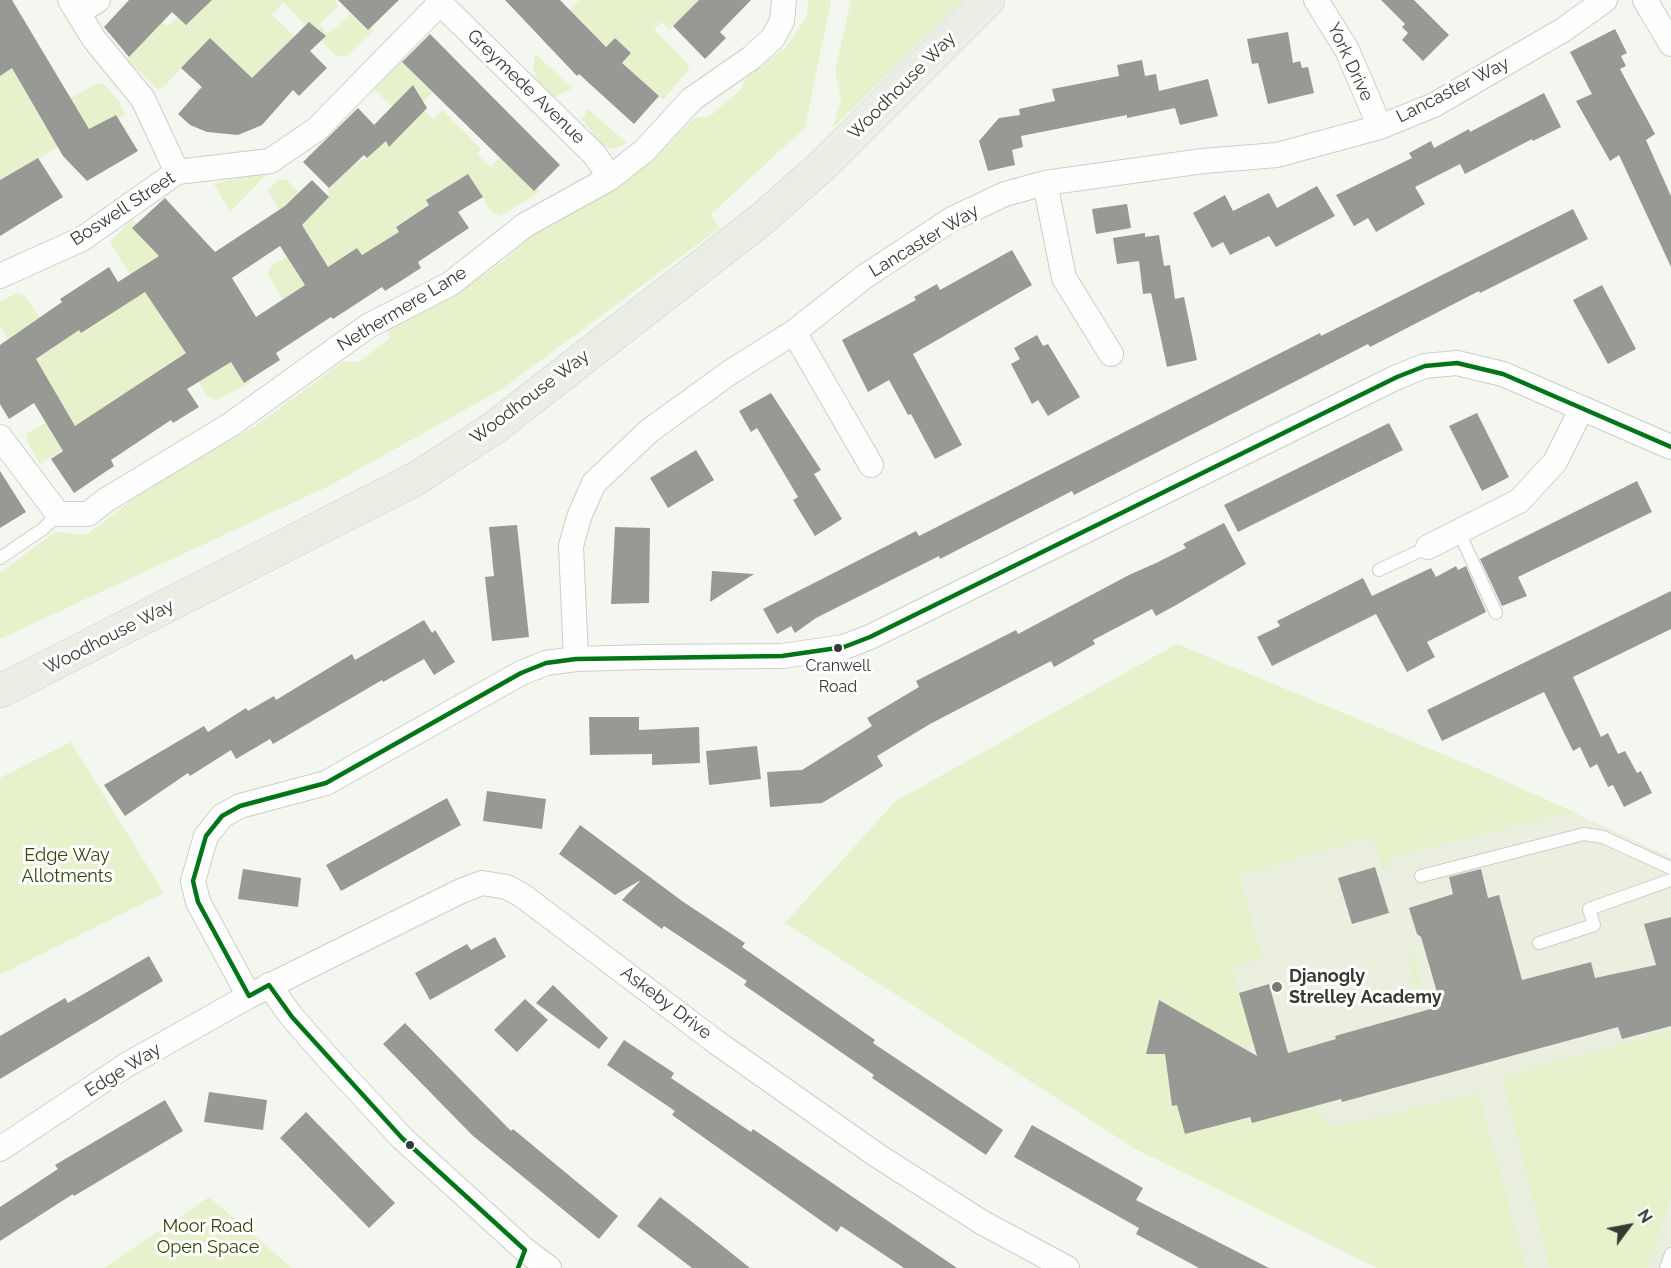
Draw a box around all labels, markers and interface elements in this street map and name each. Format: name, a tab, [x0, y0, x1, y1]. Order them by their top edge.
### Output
street label: York Drive	[1322, 19, 1378, 105]
street label: Greymede Avenue	[463, 25, 589, 149]
street label: Woodhouse Way	[844, 28, 960, 144]
street label: Lancaster Way	[1393, 52, 1513, 128]
street label: Boswell Street	[67, 167, 179, 251]
street label: Lancaster Way	[865, 200, 983, 282]
street label: Nethermere Lane	[333, 262, 471, 356]
street label: Woodhouse Way	[466, 345, 594, 449]
street label: Woodhouse Way	[40, 595, 178, 679]
marker: Cranwell Road	[832, 642, 844, 654]
place label: Cranwell Road	[805, 656, 871, 694]
park label: Edge Way Allotments	[22, 845, 112, 888]
street label: Askeby Drive	[616, 962, 716, 1044]
place label: Djanogly Strelley Academy	[1289, 966, 1442, 1008]
marker: Djanogly Strelley Academy	[1270, 980, 1284, 994]
street label: Edge Way	[81, 1038, 165, 1102]
unlabelled marker	[404, 1139, 416, 1151]
north arrow	[1599, 1196, 1659, 1256]
text: N	[1633, 1206, 1656, 1226]
park label: Moor Road Open Space	[157, 1216, 259, 1258]

